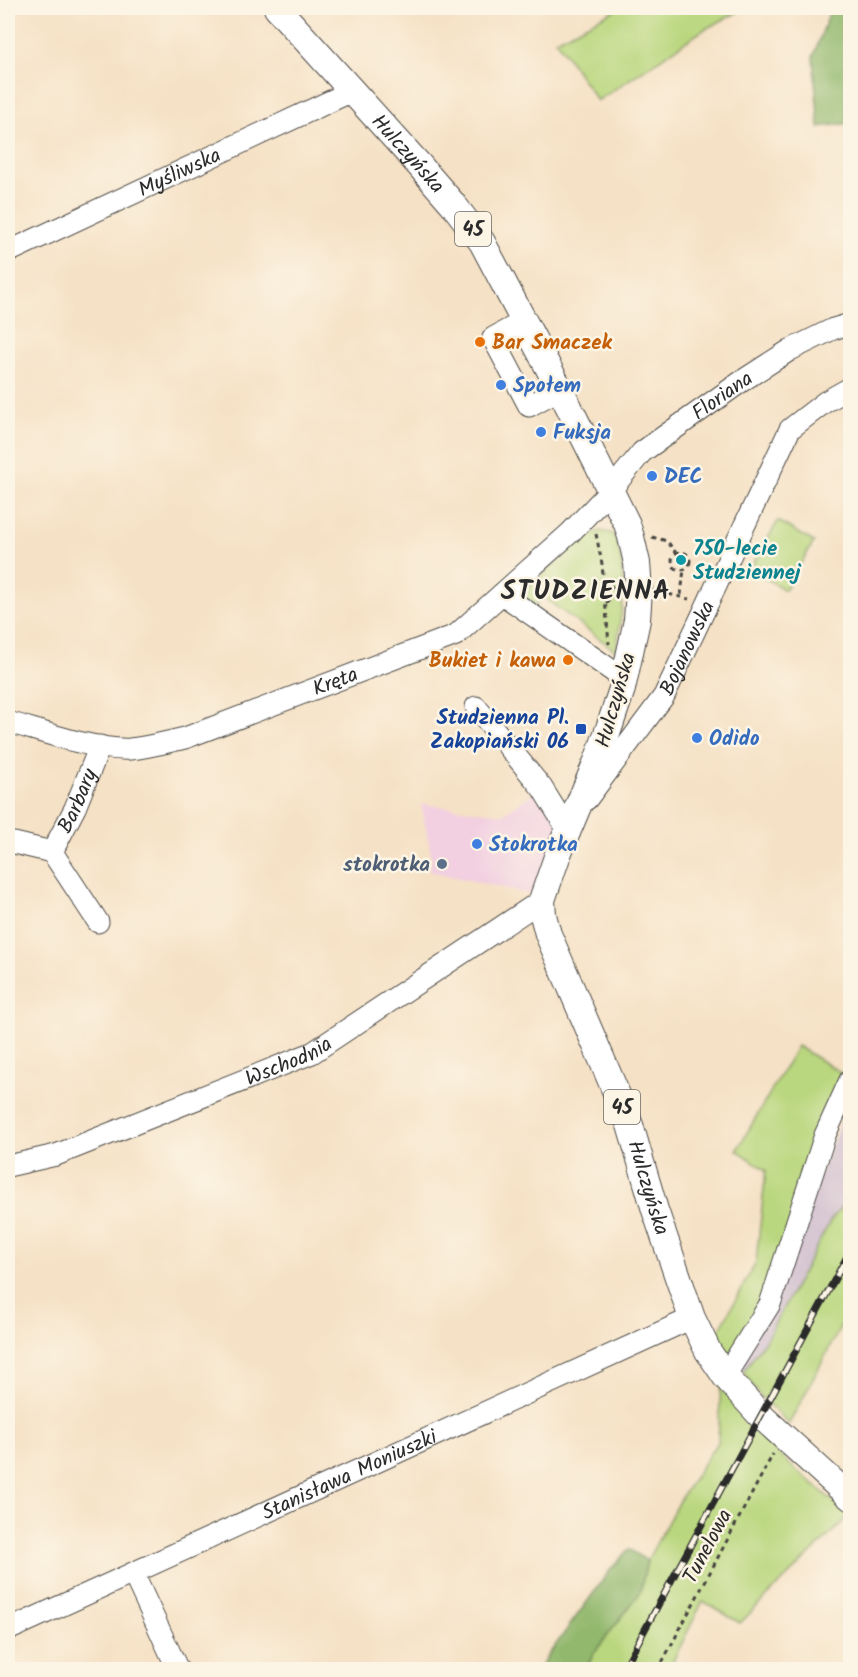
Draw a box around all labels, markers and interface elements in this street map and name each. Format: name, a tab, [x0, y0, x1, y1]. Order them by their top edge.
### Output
street label: Hulczyńska	[362, 107, 452, 202]
street label: Myśliwska	[133, 140, 227, 207]
road number: 45	[455, 212, 491, 246]
place label: Bar Smaczek	[492, 327, 613, 360]
marker: Bar Smaczek	[473, 335, 487, 349]
street label: Floriana	[685, 363, 760, 430]
place label: Społem	[513, 370, 581, 403]
marker: Społem	[494, 378, 508, 392]
place label: Fuksja	[553, 417, 611, 450]
marker: Fuksja	[534, 425, 548, 439]
place label: DEC	[664, 461, 703, 494]
marker: DEC	[645, 469, 659, 483]
place label: 750-lecie Studziennej	[693, 533, 802, 590]
marker: 750-lecie Studziennej	[674, 553, 688, 567]
district label: STUDZIENNA	[501, 570, 671, 613]
street label: Bojanowska	[652, 595, 725, 701]
place label: Bukiet i kawa	[429, 645, 556, 678]
street label: Hulczyńska	[587, 649, 646, 752]
marker: Bukiet i kawa	[561, 653, 575, 667]
street label: Kręta	[308, 659, 363, 706]
place label: Studzienna Pl. Zakopiański 06	[430, 702, 569, 759]
marker: Studzienna Pl. Zakopiański 06	[574, 722, 588, 736]
place label: Odido	[709, 723, 760, 756]
marker: Odido	[690, 731, 704, 745]
street label: Barbary	[49, 764, 107, 840]
place label: Stokrotka	[489, 829, 578, 862]
marker: Stokrotka	[470, 837, 484, 851]
place label: stokrotka	[343, 849, 430, 882]
marker: stokrotka	[435, 857, 449, 871]
street label: Wschodnia	[241, 1029, 340, 1096]
road number: 45	[604, 1090, 640, 1124]
street label: Hulczyńska	[617, 1137, 677, 1240]
street label: Stanisława Moniuszki	[257, 1421, 444, 1530]
street label: Tunelowa	[675, 1503, 742, 1590]

